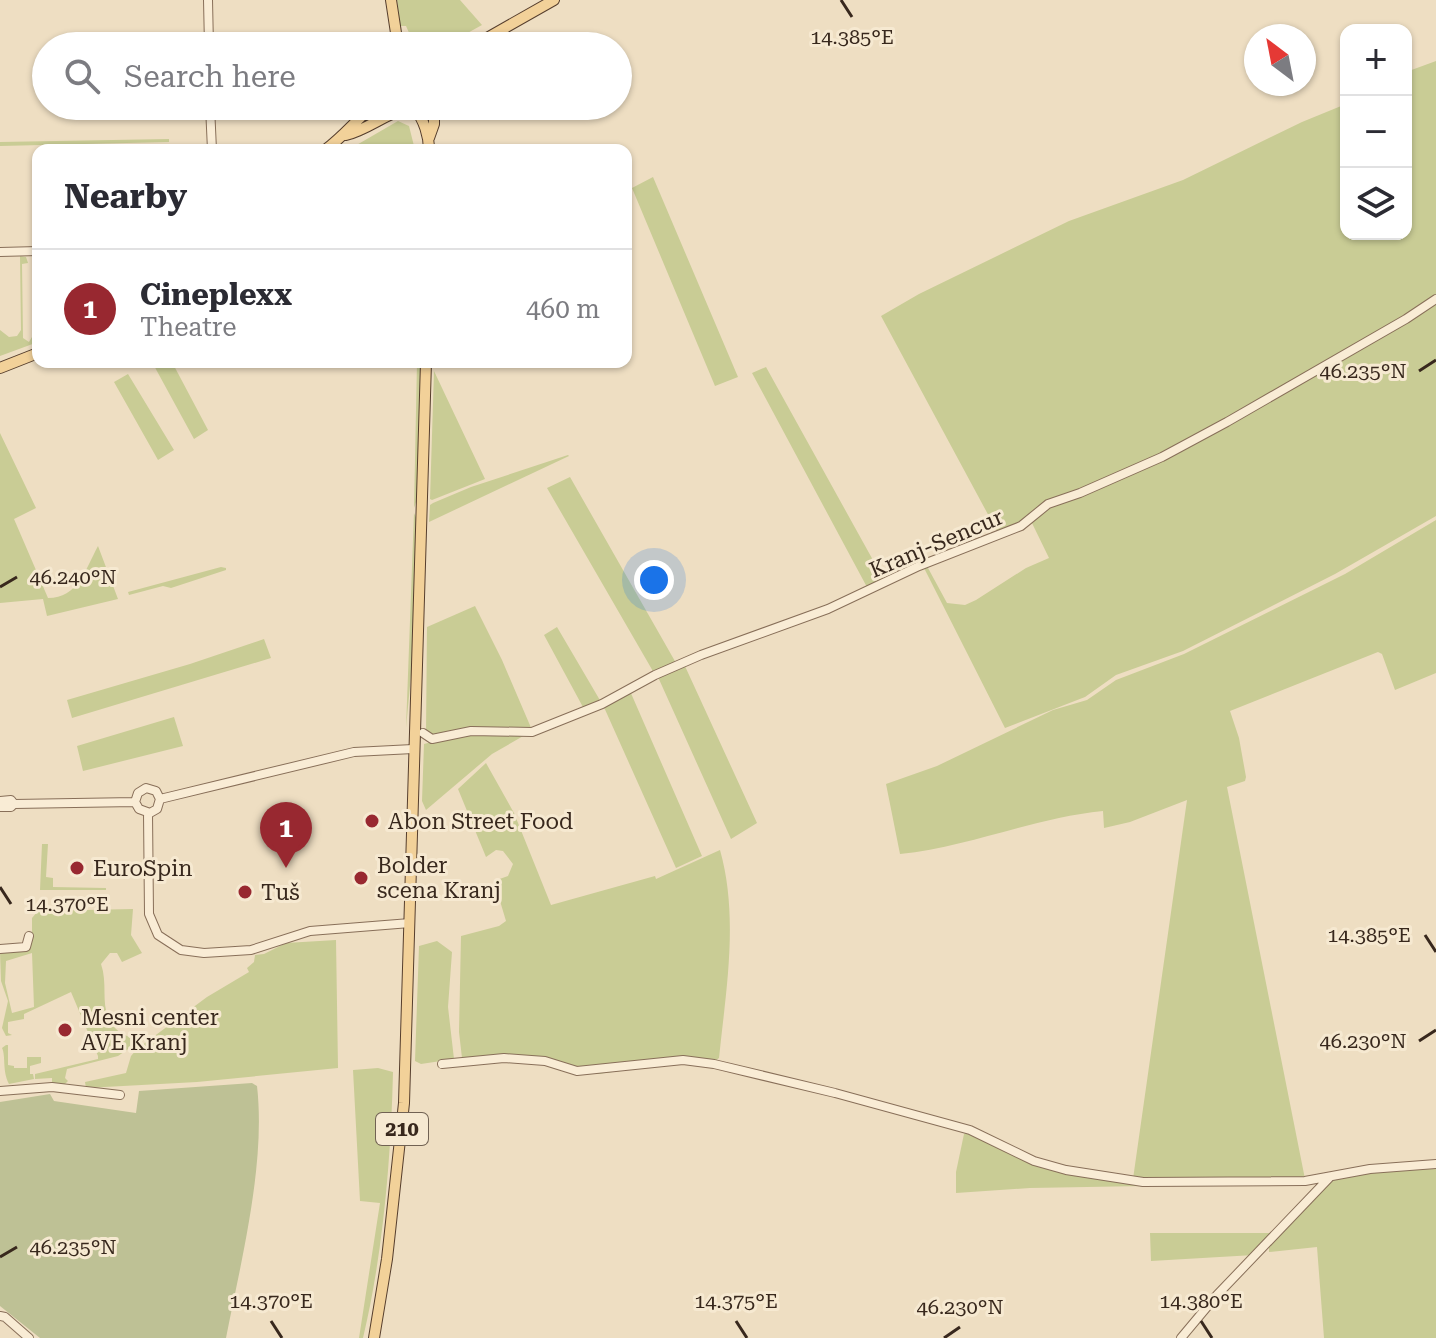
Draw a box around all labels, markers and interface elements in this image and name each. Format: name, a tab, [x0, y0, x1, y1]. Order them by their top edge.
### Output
north arrow	[1244, 24, 1316, 96]
map controls	[1340, 24, 1412, 240]
button: +	[1340, 24, 1412, 96]
text: 14.385°E	[810, 25, 894, 49]
search box	[32, 32, 632, 120]
icon: search	[60, 54, 104, 98]
text: Search here	[124, 59, 296, 94]
button: −	[1340, 96, 1412, 168]
button: layers	[1340, 168, 1412, 240]
text: Nearby	[64, 176, 187, 216]
text: Cineplexx	[140, 277, 292, 312]
text: 1	[83, 294, 97, 324]
text: 460 m	[526, 294, 600, 324]
text: Theatre	[140, 312, 237, 342]
text: 46.235°N	[1320, 359, 1406, 383]
street label: Kranj-Sencur	[866, 504, 1007, 583]
your location	[634, 560, 674, 600]
text: 46.240°N	[30, 565, 116, 589]
pin: 1	[260, 802, 312, 868]
place label: Abon Street Food	[388, 809, 573, 834]
marker: Abon Street Food	[363, 812, 381, 830]
place label: Bolder scena Kranj	[377, 853, 501, 903]
place label: EuroSpin	[93, 856, 192, 881]
marker: EuroSpin	[68, 859, 86, 877]
marker: Bolder scena Kranj	[352, 869, 370, 887]
place label: Tuš	[261, 880, 300, 905]
marker: Tuš	[236, 883, 254, 901]
text: 14.370°E	[25, 892, 109, 916]
text: 14.385°E	[1327, 923, 1411, 947]
place label: Mesni center AVE Kranj	[81, 1005, 219, 1055]
marker: Mesni center AVE Kranj	[56, 1021, 74, 1039]
text: 46.230°N	[1320, 1029, 1406, 1053]
road number: 210	[376, 1113, 428, 1145]
text: 46.235°N	[30, 1235, 116, 1259]
text: 14.370°E	[229, 1289, 313, 1313]
text: 14.375°E	[694, 1289, 778, 1313]
text: 14.380°E	[1159, 1289, 1243, 1313]
text: 46.230°N	[917, 1295, 1003, 1319]

